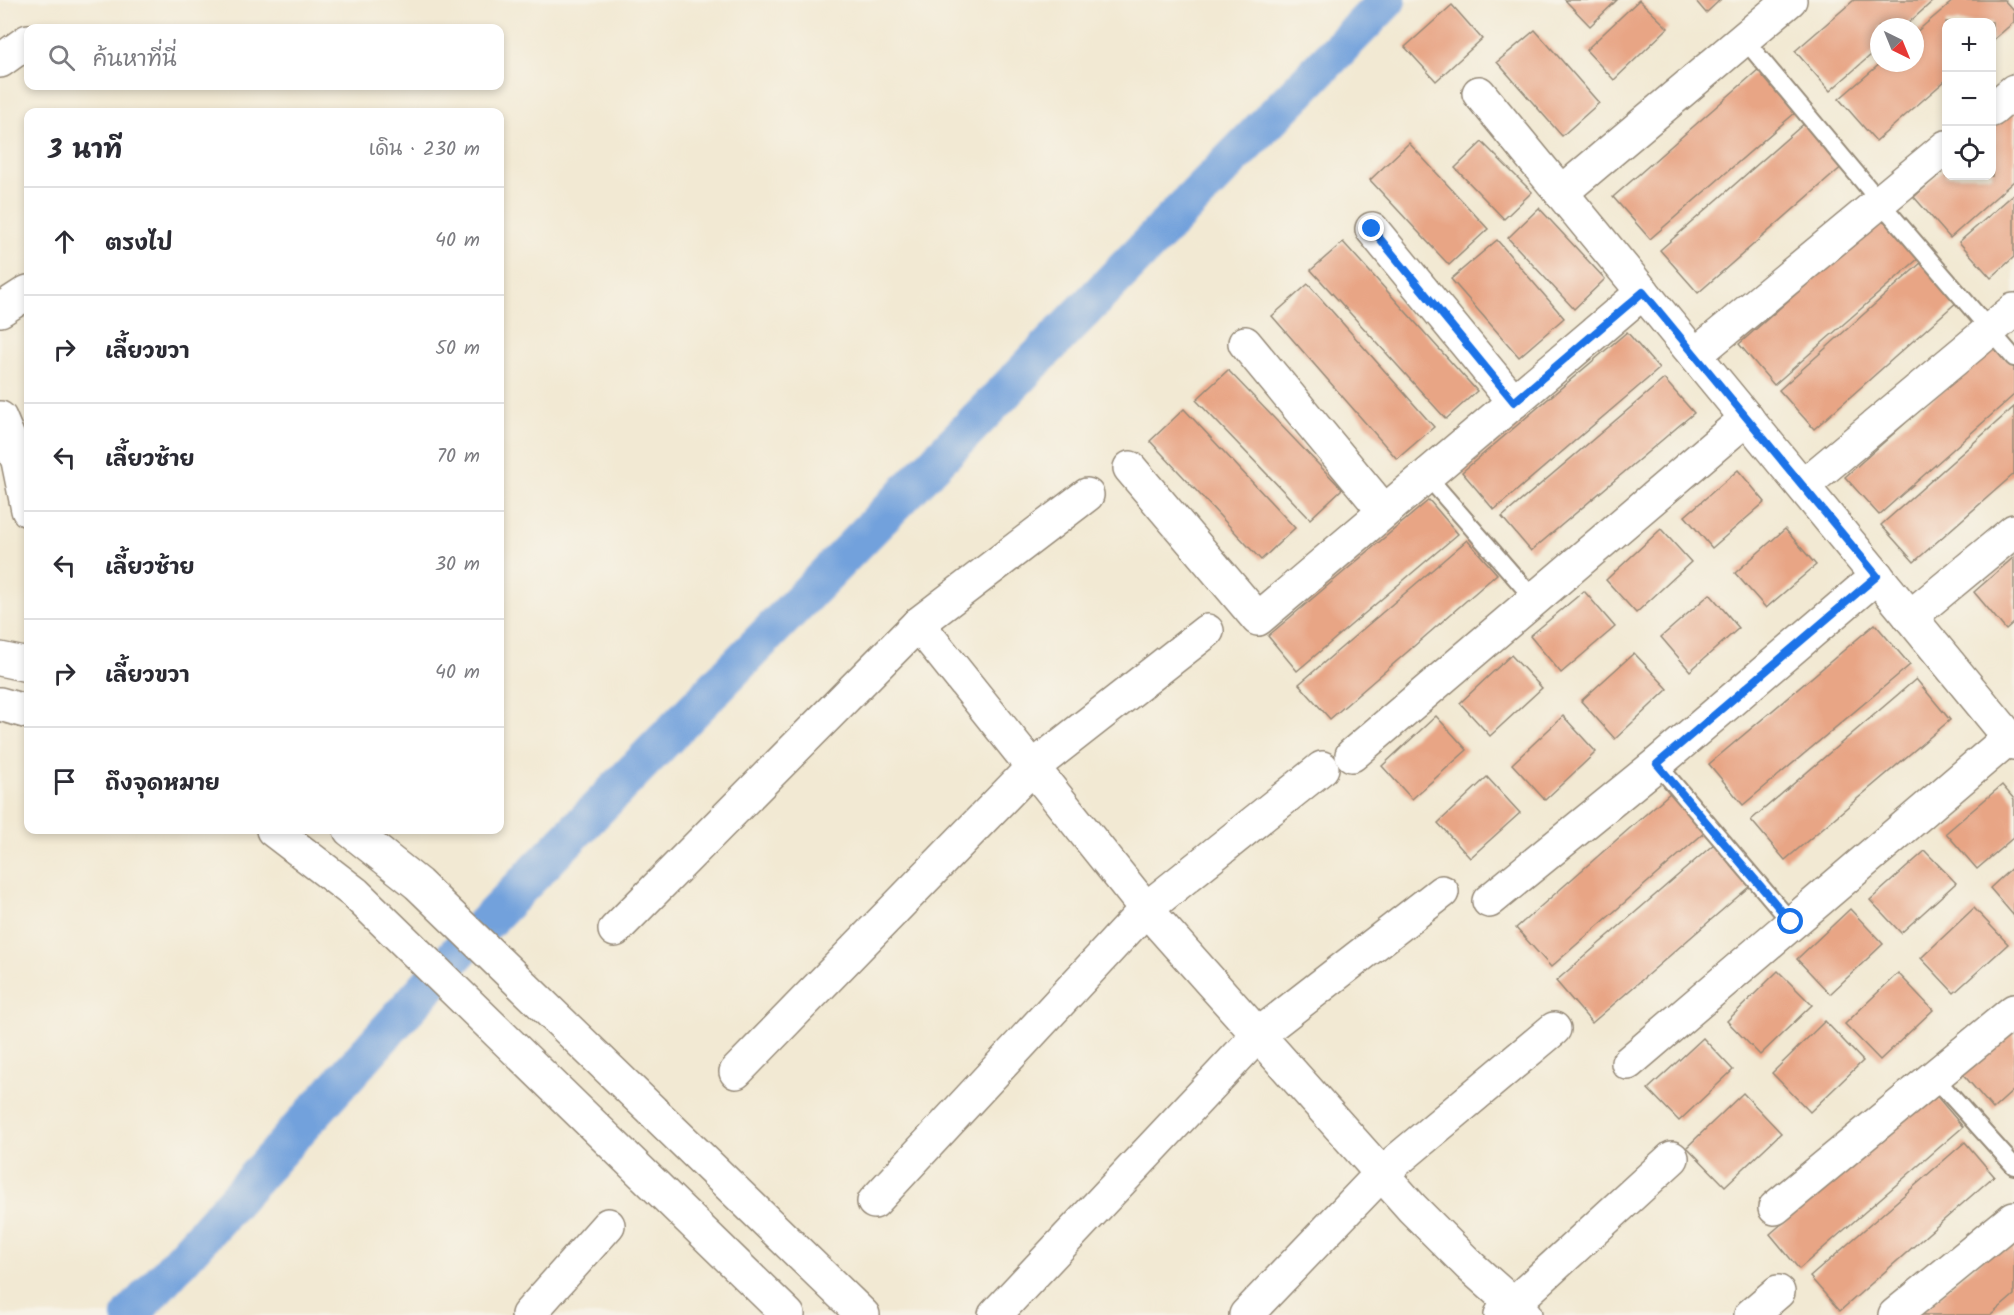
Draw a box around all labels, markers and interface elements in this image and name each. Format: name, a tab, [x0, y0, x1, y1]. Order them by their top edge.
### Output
north arrow	[1870, 18, 1924, 72]
map controls	[1942, 18, 1996, 180]
button: +	[1942, 18, 1996, 72]
search box	[24, 24, 504, 90]
icon: search	[45, 41, 78, 74]
text: ค้นหาที่นี่	[93, 43, 177, 78]
button: −	[1942, 72, 1996, 126]
button: locate	[1942, 126, 1996, 180]
text: 3 นาที	[48, 130, 122, 172]
text: เดิน · 230 m	[369, 134, 480, 166]
route end	[1358, 215, 1384, 241]
icon: ahead	[48, 225, 81, 258]
text: 40 m	[435, 225, 480, 257]
text: ตรงไป	[105, 227, 173, 262]
icon: right	[48, 333, 81, 366]
text: 50 m	[435, 333, 480, 365]
text: เลี้ยวขวา	[105, 335, 189, 370]
icon: left	[48, 441, 81, 474]
text: 70 m	[437, 441, 480, 473]
text: เลี้ยวซ้าย	[105, 443, 195, 478]
icon: left	[48, 549, 81, 582]
text: 30 m	[435, 549, 480, 581]
text: เลี้ยวซ้าย	[105, 551, 195, 586]
icon: right	[48, 657, 81, 690]
text: 40 m	[435, 657, 480, 689]
text: เลี้ยวขวา	[105, 659, 189, 694]
icon: arrive	[48, 765, 81, 798]
text: ถึงจุดหมาย	[105, 767, 220, 802]
route start	[1777, 908, 1803, 934]

